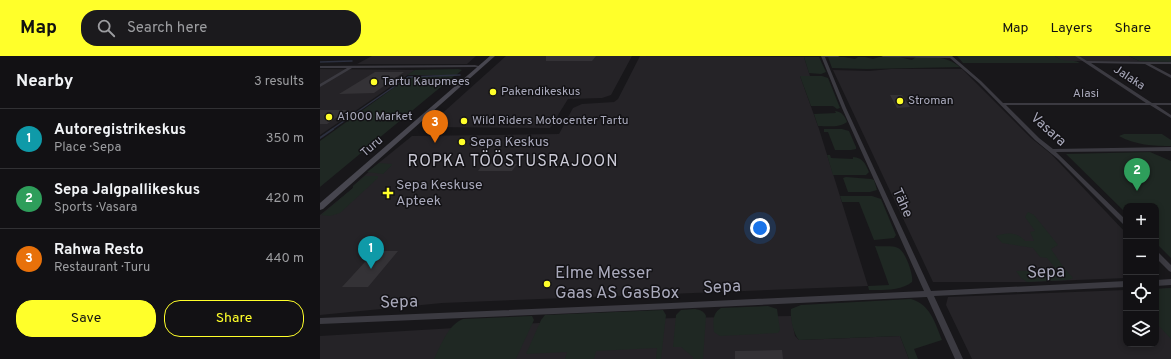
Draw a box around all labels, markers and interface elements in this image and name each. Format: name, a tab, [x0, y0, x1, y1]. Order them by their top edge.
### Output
search box	[81, 10, 361, 46]
text: Map	[20, 16, 57, 40]
icon: search	[95, 17, 117, 39]
text: Search here	[127, 19, 207, 38]
text: Map	[1002, 20, 1028, 37]
text: Layers	[1050, 20, 1092, 37]
text: Share	[1114, 20, 1151, 37]
street label: Jalaka	[1110, 62, 1148, 94]
text: Nearby	[16, 71, 73, 93]
text: 3 results	[254, 74, 304, 90]
place label: Tartu Kaupmees	[382, 74, 470, 90]
marker: Tartu Kaupmees	[369, 77, 379, 87]
place label: Pakendikeskus	[501, 84, 581, 100]
street label: Alasi	[1073, 86, 1099, 102]
marker: Pakendikeskus	[488, 87, 498, 97]
place label: Stroman	[908, 93, 954, 109]
marker: Stroman	[895, 96, 905, 106]
place label: A1000 Market	[337, 109, 413, 125]
pin: 3	[422, 110, 448, 143]
street label: Vasara	[1027, 110, 1069, 150]
marker: A1000 Market	[324, 112, 334, 122]
place label: Wild Riders Motocenter Tartu	[472, 113, 629, 129]
marker: Wild Riders Motocenter Tartu	[459, 116, 469, 126]
text: Autoregistrikeskus	[54, 121, 186, 140]
text: 1	[26, 131, 32, 147]
text: 350 m	[266, 131, 304, 147]
street label: Turu	[357, 133, 387, 161]
place label: Sepa Keskus	[470, 134, 549, 151]
marker: Sepa Keskus	[457, 137, 467, 147]
text: Place · Sepa	[54, 140, 121, 156]
district label: ROPKA TÖÖSTUSRAJOON	[408, 150, 618, 172]
pin: 2	[1124, 158, 1150, 191]
place label: Sepa Keskuse Apteek	[396, 177, 482, 210]
text: Sepa Jalgpallikeskus	[54, 181, 200, 200]
street label: Tähe	[888, 186, 916, 220]
marker: Sepa Keskuse Apteek	[383, 188, 393, 198]
text: 2	[25, 191, 33, 207]
text: 420 m	[266, 191, 304, 207]
text: Sports · Vasara	[54, 200, 137, 216]
map controls	[1123, 203, 1159, 347]
button: +	[1123, 203, 1159, 239]
your location	[750, 218, 770, 238]
pin: 1	[358, 236, 384, 269]
button: −	[1123, 239, 1159, 275]
text: Rahwa Resto	[54, 241, 144, 260]
text: 3	[25, 251, 33, 267]
text: 440 m	[265, 251, 304, 267]
text: Restaurant · Turu	[54, 260, 150, 276]
street label: Sepa	[1027, 261, 1065, 285]
place label: Elme Messer Gaas AS GasBox	[555, 263, 679, 305]
button: locate	[1123, 275, 1159, 311]
street label: Sepa	[702, 276, 742, 300]
marker: Elme Messer Gaas AS GasBox	[542, 279, 552, 289]
street label: Sepa	[380, 291, 418, 315]
button: Save	[16, 300, 156, 337]
button: Share	[164, 300, 304, 337]
button: layers	[1123, 311, 1159, 347]

